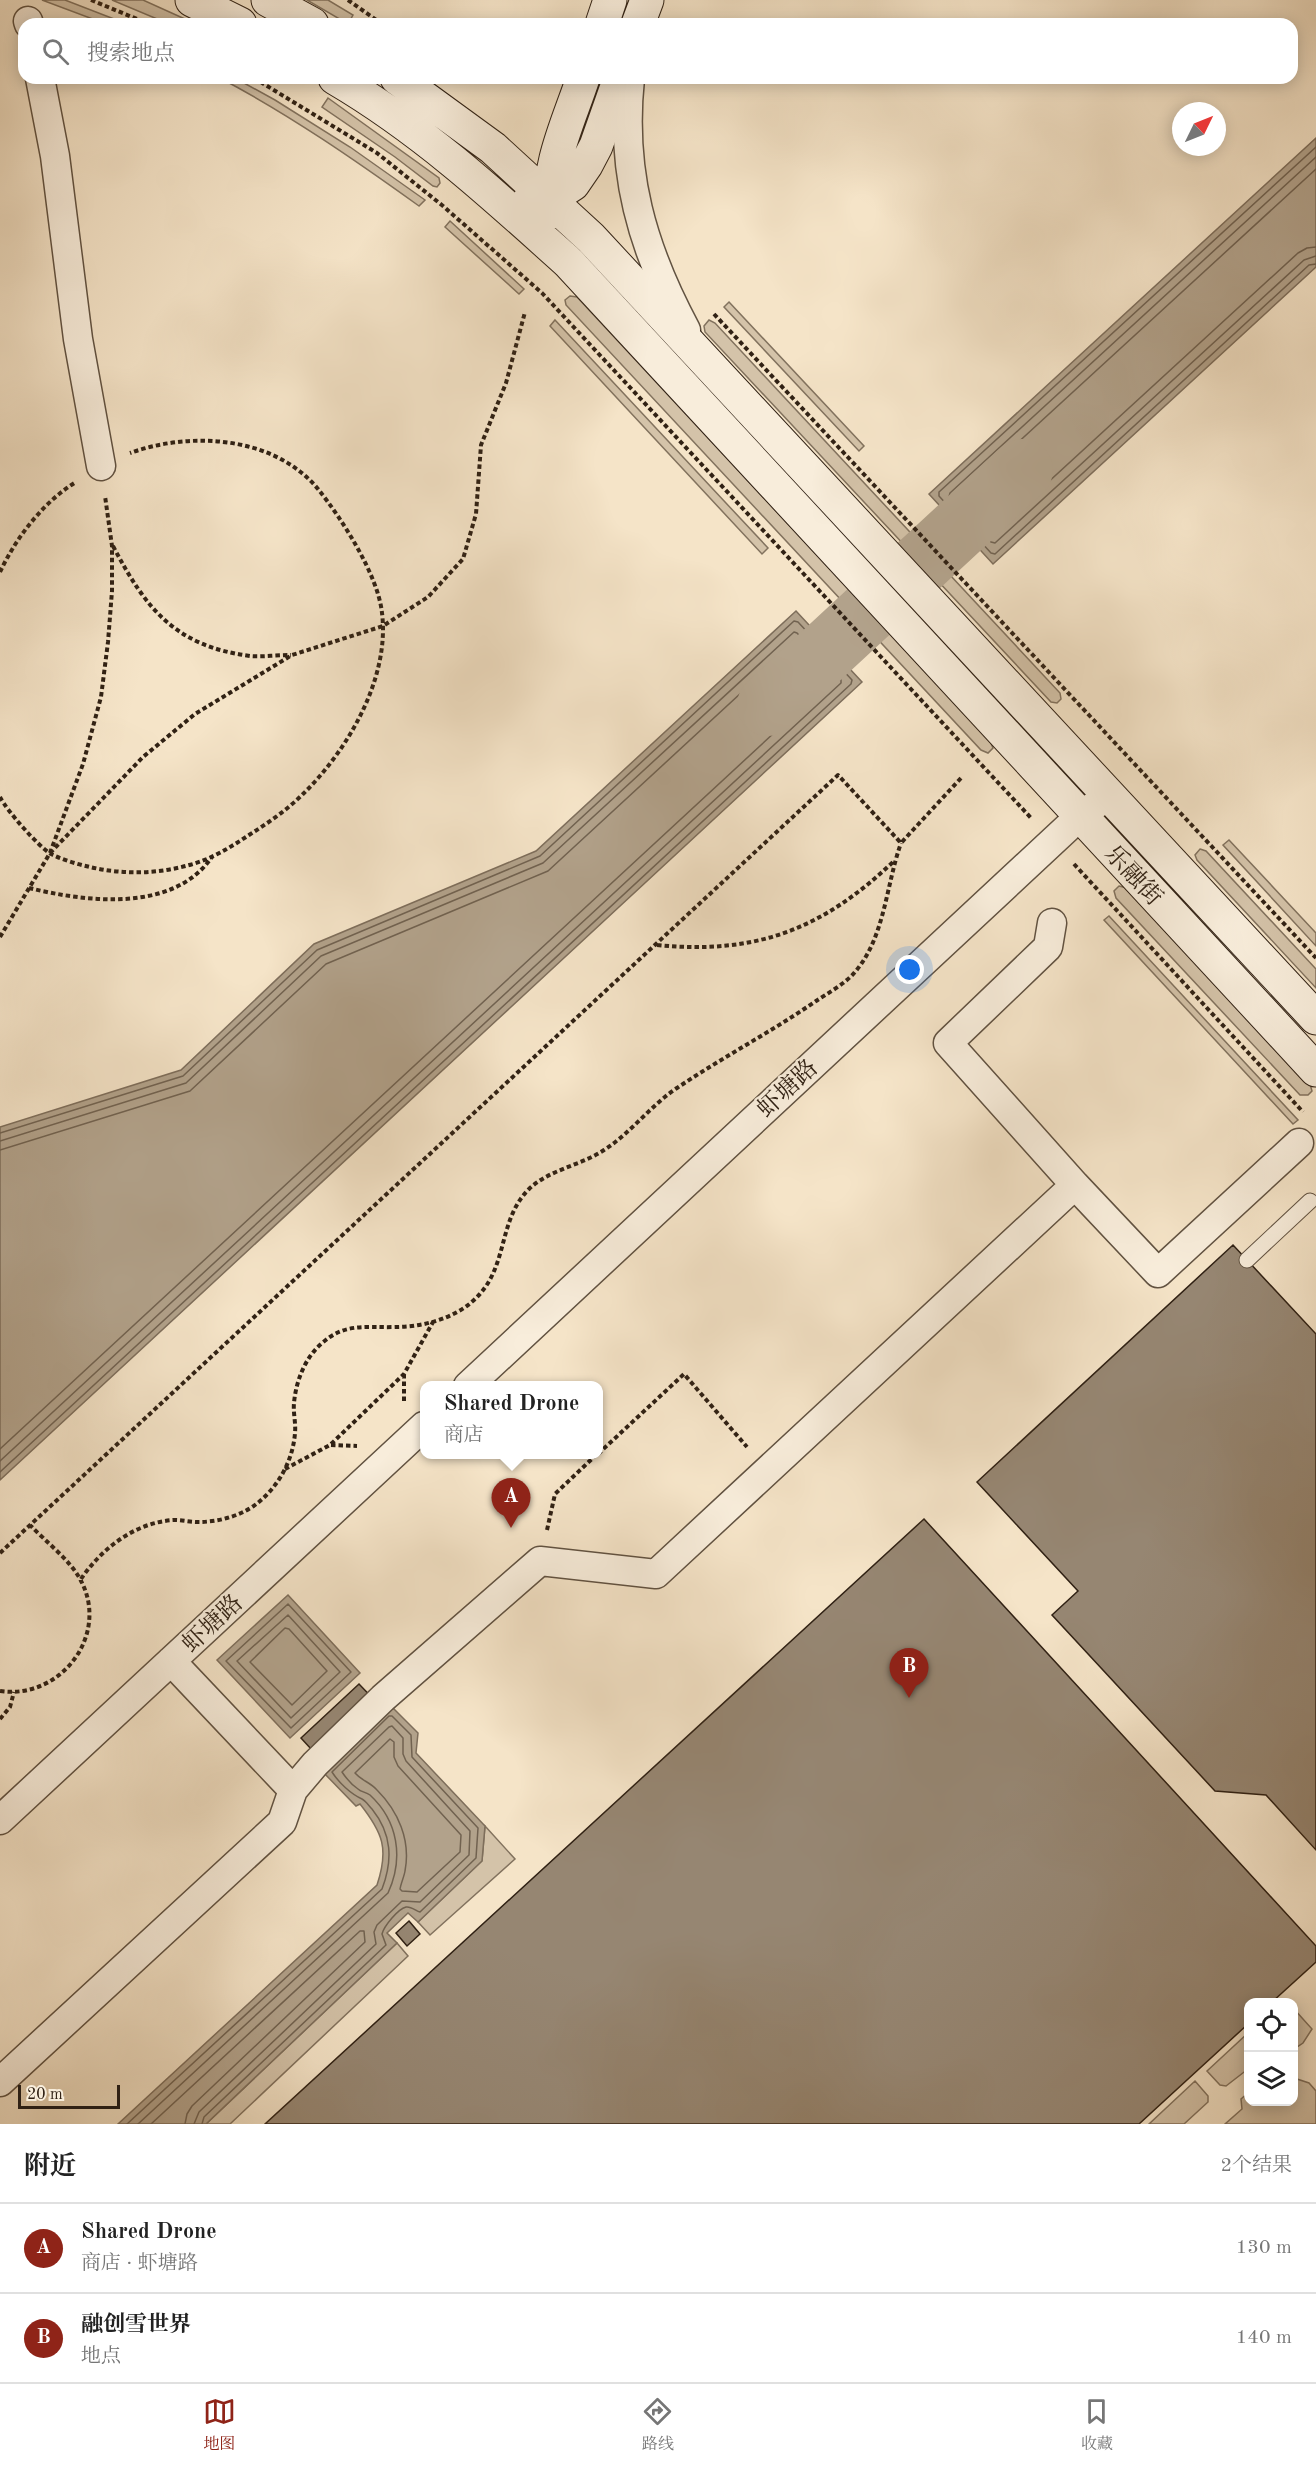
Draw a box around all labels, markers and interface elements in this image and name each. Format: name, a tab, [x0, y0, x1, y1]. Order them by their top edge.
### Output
search box	[18, 18, 1298, 84]
icon: search	[39, 35, 72, 68]
text: 搜索地点	[87, 43, 175, 65]
north arrow	[1172, 102, 1226, 156]
street label: 乐融街	[1099, 840, 1168, 911]
your location	[895, 955, 924, 984]
street label: 虾塘路	[752, 1054, 823, 1123]
popup	[420, 1381, 603, 1459]
text: Shared Drone	[444, 1393, 579, 1415]
text: 商店	[444, 1426, 484, 1446]
pin: A	[492, 1478, 530, 1528]
street label: 虾塘路	[177, 1589, 248, 1658]
pin: B	[890, 1648, 928, 1698]
map controls	[1244, 1998, 1298, 2106]
button: locate	[1244, 1998, 1298, 2052]
button: layers	[1244, 2052, 1298, 2106]
scale bar	[18, 2082, 120, 2110]
text: 20 m	[27, 2087, 63, 2103]
text: 附近	[24, 2154, 76, 2180]
text: 2个结果	[1220, 2156, 1292, 2176]
text: Shared Drone	[81, 2221, 217, 2243]
text: A	[36, 2238, 51, 2258]
text: 130 m	[1236, 2238, 1292, 2258]
text: 商店 · 虾塘路	[81, 2254, 198, 2274]
text: 融创雪世界	[81, 2314, 191, 2336]
text: B	[36, 2328, 51, 2348]
text: 140 m	[1236, 2328, 1292, 2348]
text: 地点	[81, 2347, 121, 2367]
tab: 地图	[203, 2395, 236, 2455]
tab: 路线	[641, 2395, 674, 2455]
tab: 收藏	[1080, 2395, 1113, 2455]

